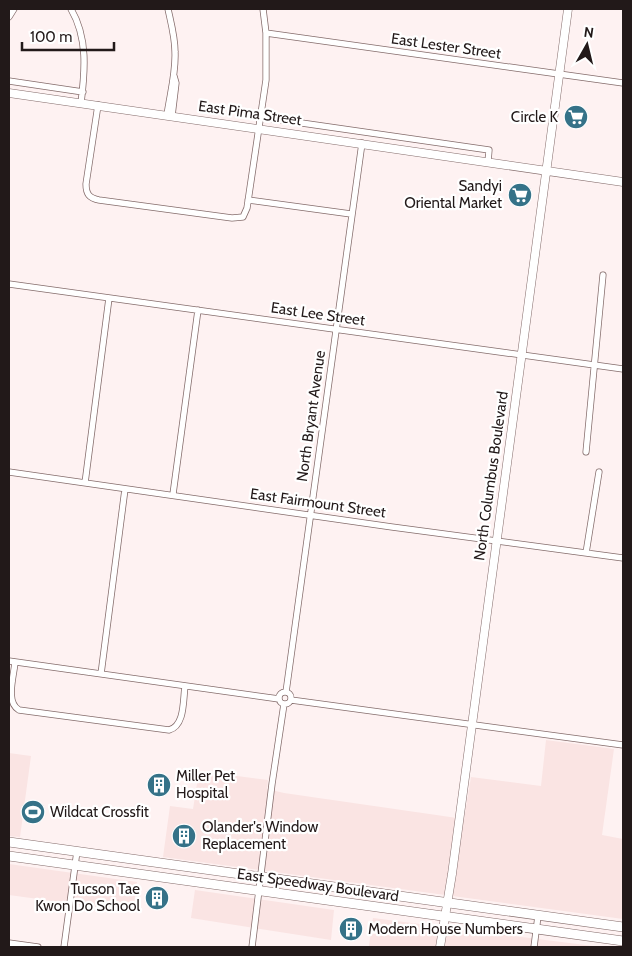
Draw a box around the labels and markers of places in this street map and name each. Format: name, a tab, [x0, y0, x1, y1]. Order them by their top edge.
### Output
supermarket icon: Circle K	[563, 104, 589, 130]
place label: Circle K	[511, 108, 559, 126]
place label: Sandyi Oriental Market	[404, 177, 502, 212]
supermarket icon: Sandyi Oriental Market	[507, 182, 533, 208]
place label: Miller Pet Hospital	[176, 767, 235, 802]
building icon: Miller Pet Hospital	[146, 772, 172, 798]
sports icon: Wildcat Crossfit	[20, 799, 46, 825]
place label: Wildcat Crossfit	[50, 803, 149, 821]
place label: Olander's Window Replacement	[202, 818, 318, 853]
building icon: Olander's Window Replacement	[171, 823, 197, 849]
place label: Tucson Tae Kwon Do School	[35, 880, 140, 915]
building icon: Tucson Tae Kwon Do School	[144, 885, 170, 911]
building icon: Modern House Numbers	[338, 916, 364, 942]
place label: Modern House Numbers	[368, 920, 523, 938]

